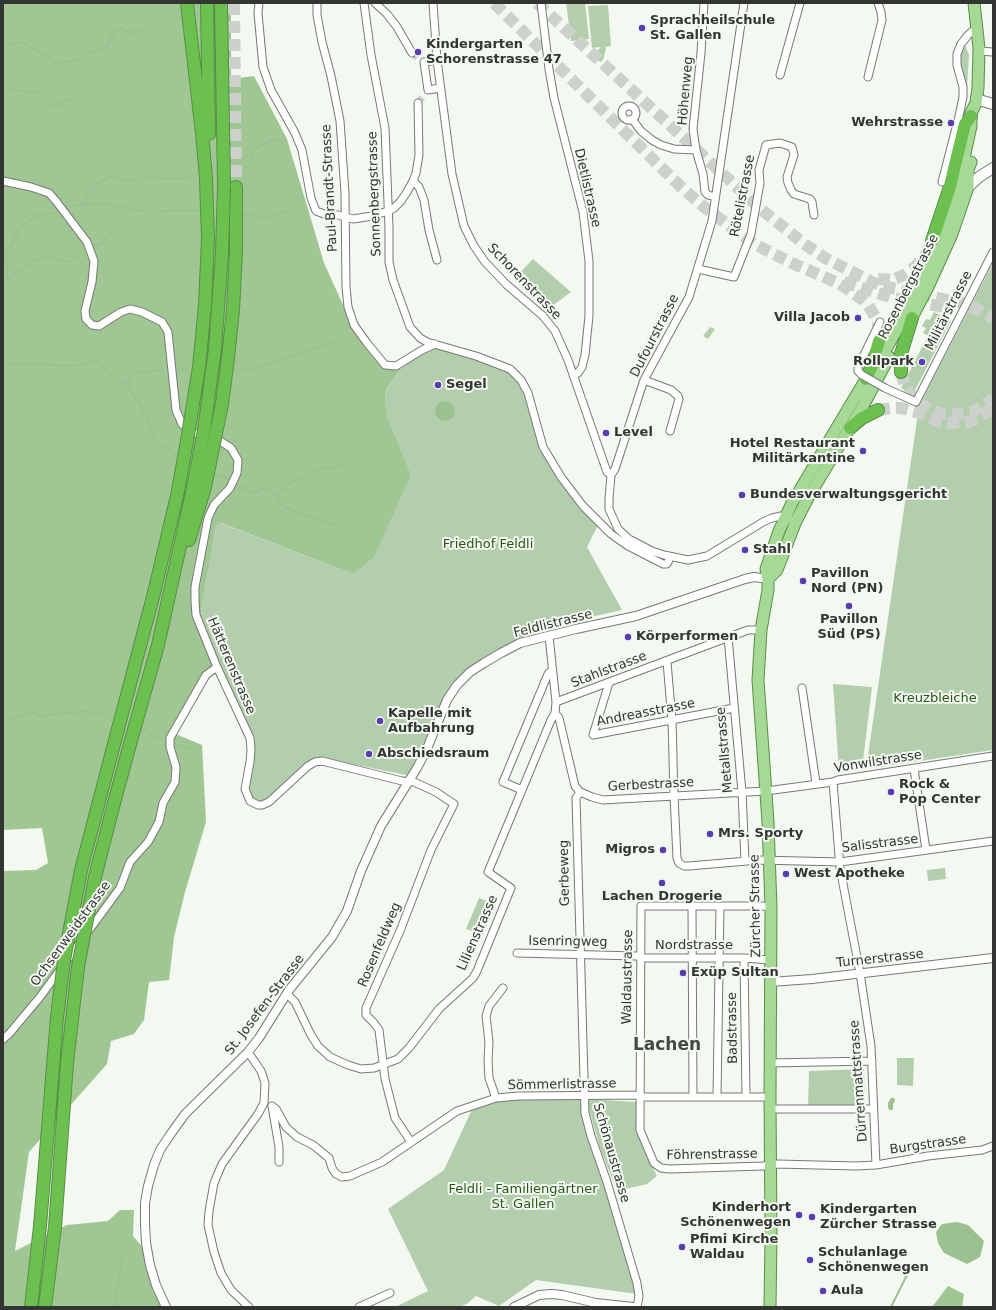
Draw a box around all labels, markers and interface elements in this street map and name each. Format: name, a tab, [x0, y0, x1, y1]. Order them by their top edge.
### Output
place label: Sprachheilschule St. Gallen	[650, 13, 775, 44]
marker: Sprachheilschule St. Gallen	[637, 23, 647, 33]
place label: Kindergarten Schorenstrasse 47	[426, 37, 562, 68]
marker: Kindergarten Schorenstrasse 47	[413, 47, 423, 57]
street label: Höhenweg	[675, 56, 697, 126]
place label: Wehrstrasse	[851, 115, 943, 131]
marker: Wehrstrasse	[946, 118, 956, 128]
street label: Paul-Brandt-Strasse	[319, 124, 341, 252]
street label: Sonnenbergstrasse	[365, 131, 385, 257]
street label: Dietlistrasse	[570, 147, 604, 229]
street label: Rötelistrasse	[727, 154, 759, 238]
street label: Rosenbergstrasse	[876, 232, 942, 342]
street label: Schorenstrasse	[484, 241, 564, 323]
street label: Militärstrasse	[922, 269, 976, 353]
street label: Dufourstrasse	[627, 292, 683, 380]
place label: Villa Jacob	[774, 310, 850, 326]
marker: Villa Jacob	[853, 313, 863, 323]
place label: Rollpark	[853, 354, 914, 370]
marker: Rollpark	[917, 357, 927, 367]
place label: Segel	[446, 377, 487, 393]
marker: Segel	[433, 380, 443, 390]
place label: Level	[614, 425, 653, 441]
marker: Level	[601, 428, 611, 438]
place label: Hotel Restaurant Militärkantine	[730, 436, 855, 467]
marker: Hotel Restaurant Militärkantine	[858, 446, 868, 456]
place label: Bundesverwaltungsgericht	[750, 487, 947, 503]
marker: Bundesverwaltungsgericht	[737, 490, 747, 500]
park label: Friedhof Feldli	[443, 537, 533, 553]
place label: Stahl	[753, 542, 791, 558]
marker: Stahl	[740, 545, 750, 555]
place label: Pavillon Nord (PN)	[811, 566, 883, 597]
marker: Pavillon Nord (PN)	[798, 576, 808, 586]
marker: Pavillon Süd (PS)	[844, 601, 854, 611]
street label: Feldlistrasse	[512, 607, 594, 641]
place label: Pavillon Süd (PS)	[817, 612, 881, 643]
street label: Hätterenstrasse	[204, 615, 258, 717]
place label: Körperformen	[636, 629, 738, 645]
marker: Körperformen	[623, 632, 633, 642]
street label: Stahlstrasse	[569, 648, 649, 692]
park label: Kreuzbleiche	[893, 691, 977, 707]
street label: Andreasstrasse	[595, 696, 697, 730]
place label: Kapelle mit Aufbahrung	[388, 706, 475, 737]
street label: Metallstrasse	[713, 706, 737, 794]
marker: Kapelle mit Aufbahrung	[375, 716, 385, 726]
place label: Abschiedsraum	[377, 746, 489, 762]
street label: Vonwilstrasse	[833, 747, 923, 777]
marker: Abschiedsraum	[364, 749, 374, 759]
street label: Gerbestrasse	[607, 775, 695, 795]
place label: Rock & Pop Center	[899, 777, 980, 808]
marker: Rock & Pop Center	[886, 787, 896, 797]
place label: Mrs. Sporty	[718, 826, 803, 842]
marker: Mrs. Sporty	[705, 829, 715, 839]
street label: Salisstrasse	[841, 832, 919, 856]
street label: Gerbeweg	[557, 840, 573, 906]
place label: Migros	[605, 842, 655, 858]
marker: Migros	[658, 845, 668, 855]
street label: Zürcher Strasse	[747, 854, 765, 958]
place label: West Apotheke	[794, 866, 905, 882]
marker: West Apotheke	[781, 869, 791, 879]
marker: Lachen Drogerie	[657, 878, 667, 888]
street label: Ochsenweidstrasse	[28, 879, 114, 989]
place label: Lachen Drogerie	[602, 889, 722, 905]
street label: Lilienstrasse	[454, 893, 502, 973]
street label: Rosenfeldweg	[355, 900, 405, 990]
street label: Waldaustrasse	[619, 929, 637, 1025]
street label: Isenringweg	[528, 934, 608, 950]
street label: Nordstrasse	[655, 938, 733, 954]
street label: Turnerstrasse	[836, 947, 924, 971]
street label: St. Josefen-Strasse	[222, 952, 308, 1058]
place label: Exüp Sultan	[691, 965, 779, 981]
marker: Exüp Sultan	[678, 968, 688, 978]
street label: Badstrasse	[725, 992, 741, 1064]
street label: Dürrenmattstrasse	[847, 1019, 871, 1143]
district label: Lachen	[633, 1036, 701, 1056]
street label: Sömmerlistrasse	[507, 1076, 617, 1094]
street label: Schönaustrasse	[589, 1101, 633, 1205]
street label: Burgstrasse	[889, 1132, 967, 1158]
street label: Föhrenstrasse	[666, 1146, 758, 1164]
park label: Feldli - Familiengärtner St. Gallen	[448, 1182, 598, 1213]
place label: Kinderhort Schönenwegen	[680, 1200, 791, 1231]
place label: Kindergarten Zürcher Strasse	[820, 1202, 937, 1233]
marker: Kinderhort Schönenwegen	[794, 1210, 804, 1220]
marker: Kindergarten Zürcher Strasse	[807, 1212, 817, 1222]
place label: Pfimi Kirche Waldau	[690, 1232, 778, 1263]
marker: Pfimi Kirche Waldau	[677, 1242, 687, 1252]
place label: Schulanlage Schönenwegen	[818, 1245, 929, 1276]
marker: Schulanlage Schönenwegen	[805, 1255, 815, 1265]
place label: Aula	[831, 1283, 864, 1299]
marker: Aula	[818, 1286, 828, 1296]

